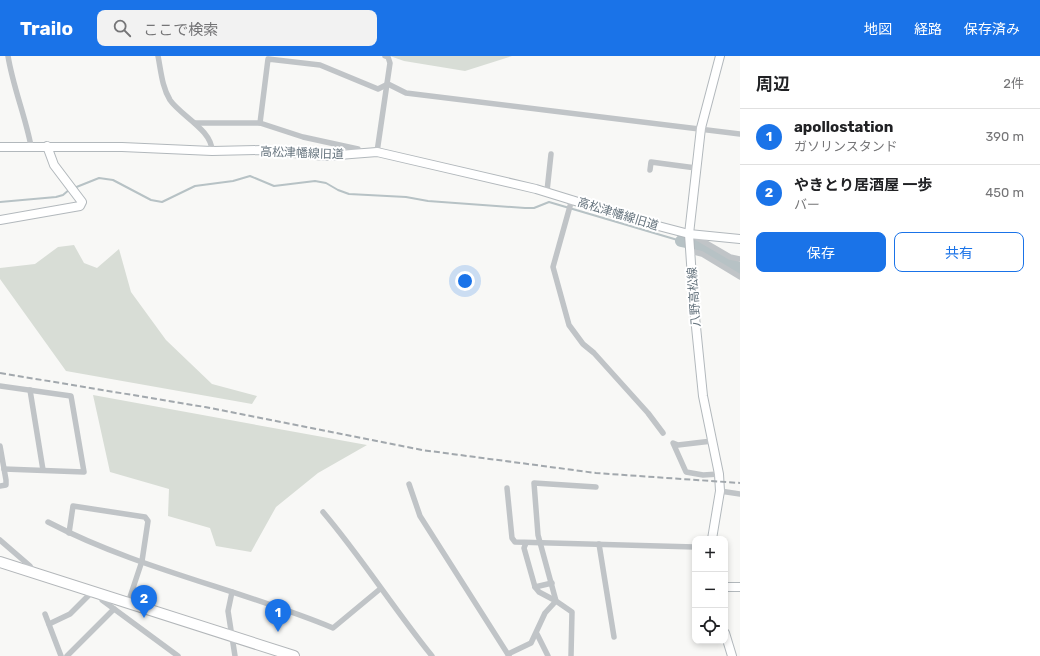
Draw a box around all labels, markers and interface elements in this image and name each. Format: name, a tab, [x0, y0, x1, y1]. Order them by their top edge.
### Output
search box	[97, 10, 377, 46]
text: Trailo	[20, 17, 73, 40]
icon: search	[111, 17, 133, 39]
text: ここで検索	[143, 21, 218, 39]
text: 地図	[864, 21, 892, 38]
text: 経路	[914, 21, 942, 38]
text: 保存済み	[964, 21, 1020, 38]
text: 周辺	[756, 74, 790, 94]
text: 2件	[1003, 76, 1024, 91]
text: apollostation	[794, 118, 893, 136]
text: 1	[766, 129, 772, 144]
text: 390 m	[985, 129, 1024, 144]
text: ガソリンスタンド	[794, 139, 898, 154]
street label: 高松津幡線旧道	[260, 145, 344, 161]
text: やきとり居酒屋 一歩	[794, 176, 932, 194]
text: 2	[765, 185, 773, 200]
text: 450 m	[985, 185, 1024, 200]
street label: 高松津幡線旧道	[576, 195, 660, 233]
text: バー	[794, 197, 820, 212]
button: 保存	[756, 232, 886, 272]
button: 共有	[894, 232, 1024, 272]
street label: 八野高松線	[685, 267, 703, 327]
your location	[455, 271, 475, 291]
map controls	[692, 536, 728, 644]
button: +	[692, 536, 728, 572]
button: −	[692, 572, 728, 608]
pin: 2	[131, 585, 157, 618]
pin: 1	[265, 599, 291, 632]
button: locate	[692, 608, 728, 644]

